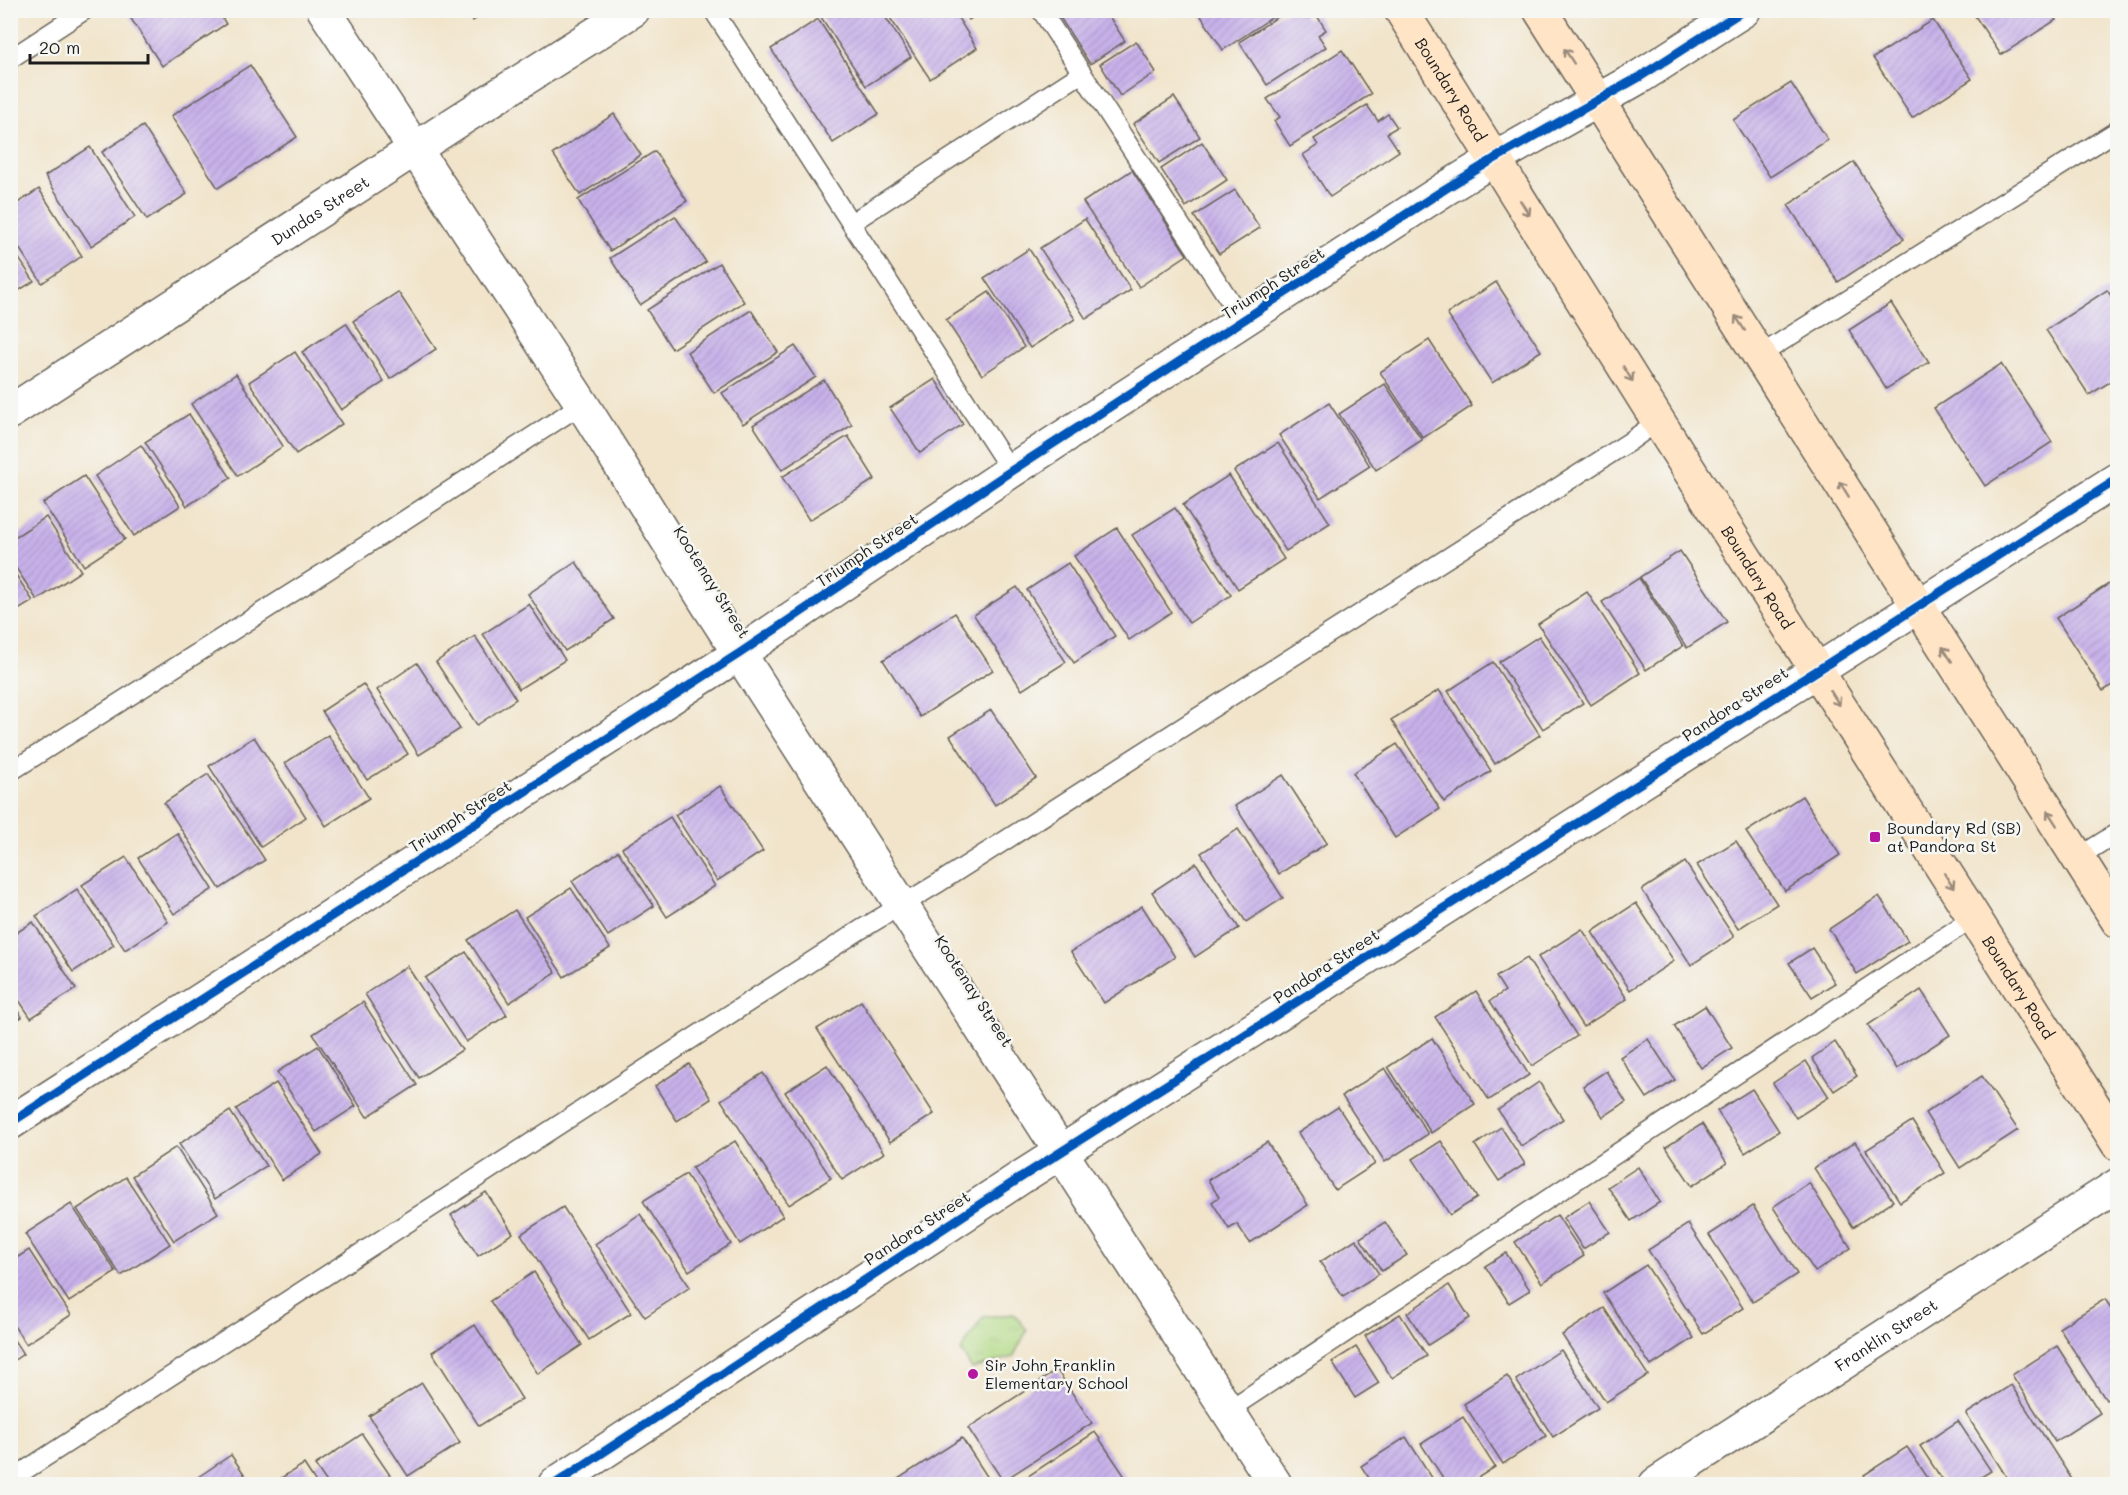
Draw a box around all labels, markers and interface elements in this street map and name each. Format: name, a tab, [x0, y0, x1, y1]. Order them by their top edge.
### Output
scale bar	[30, 27, 148, 65]
street label: Boundary Road	[1411, 34, 1492, 145]
text: 20 m	[39, 35, 80, 59]
one-way arrow	[1563, 48, 1575, 64]
street label: Dundas Street	[267, 171, 373, 250]
one-way arrow	[1520, 199, 1532, 216]
street label: Triumph Street	[1217, 242, 1328, 324]
one-way arrow	[1734, 315, 1747, 332]
one-way arrow	[1623, 365, 1635, 382]
one-way arrow	[1837, 481, 1849, 498]
street label: Triumph Street	[812, 508, 922, 591]
street label: Boundary Road	[1717, 521, 1799, 633]
street label: Kootenay Street	[669, 522, 755, 642]
one-way arrow	[1941, 646, 1953, 663]
street label: Pandora Street	[1678, 661, 1792, 746]
one-way arrow	[1828, 689, 1841, 706]
street label: Triumph Street	[404, 775, 515, 857]
one-way arrow	[2046, 811, 2058, 827]
place label: Boundary Rd (SB) at Pandora St	[1887, 817, 2021, 856]
marker: Boundary Rd (SB) at Pandora St	[1868, 830, 1882, 844]
one-way arrow	[1943, 872, 1956, 889]
street label: Pandora Street	[1269, 923, 1383, 1008]
street label: Kootenay Street	[931, 931, 1018, 1050]
street label: Boundary Road	[1978, 931, 2059, 1043]
street label: Pandora Street	[860, 1185, 974, 1270]
street label: Franklin Street	[1830, 1294, 1941, 1376]
place label: Sir John Franklin Elementary School	[985, 1354, 1129, 1393]
marker: Sir John Franklin Elementary School	[966, 1367, 980, 1381]

